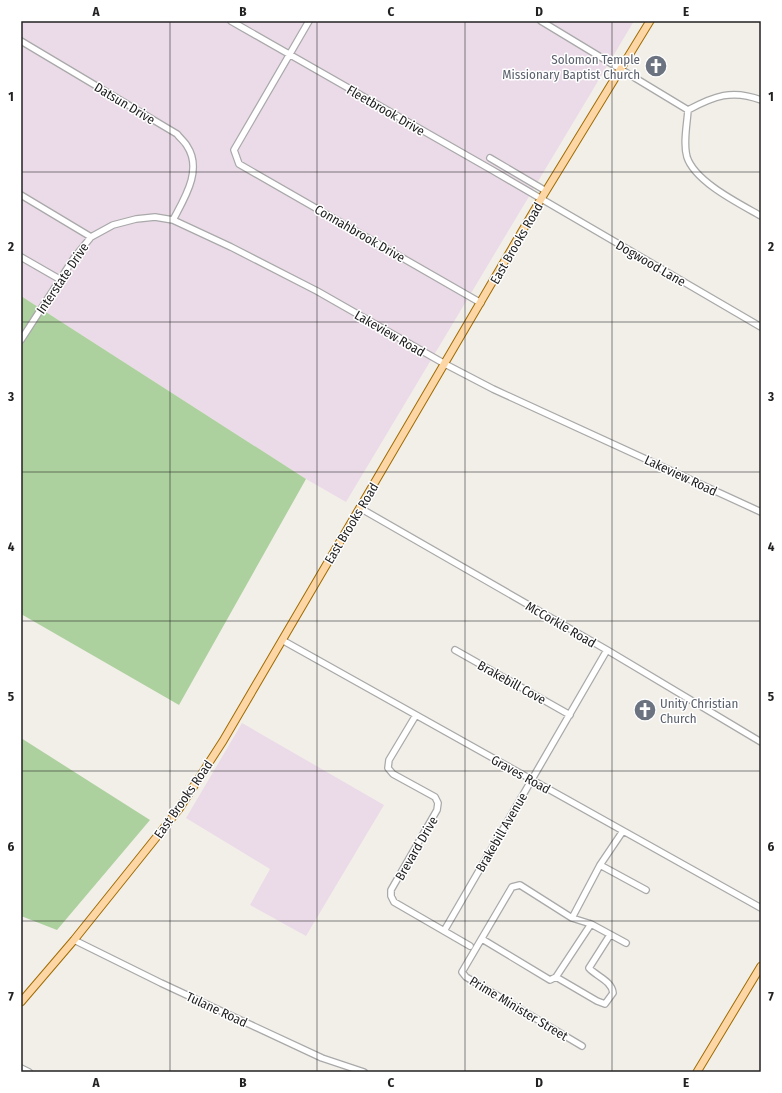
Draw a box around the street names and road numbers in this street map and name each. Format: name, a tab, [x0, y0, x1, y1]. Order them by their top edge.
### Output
street label: Datsun Drive	[92, 80, 158, 127]
street label: Fleetbrook Drive	[344, 82, 427, 139]
street label: East Brooks Road	[487, 200, 546, 287]
street label: Connahbrook Drive	[312, 202, 407, 265]
street label: Dogwood Lane	[613, 237, 688, 289]
street label: Interstate Drive	[33, 240, 92, 317]
street label: Lakeview Road	[352, 307, 427, 360]
street label: Lakeview Road	[642, 452, 719, 499]
street label: East Brooks Road	[321, 480, 381, 566]
street label: McCorkle Road	[523, 598, 598, 651]
street label: Brakebill Cove	[475, 658, 548, 707]
street label: Graves Road	[488, 752, 553, 797]
street label: East Brooks Road	[151, 757, 216, 841]
street label: Brakebill Avenue	[473, 790, 530, 875]
street label: Brevard Drive	[392, 814, 441, 883]
street label: Prime Minister Street	[467, 973, 571, 1044]
street label: Tulane Road	[184, 989, 250, 1030]

